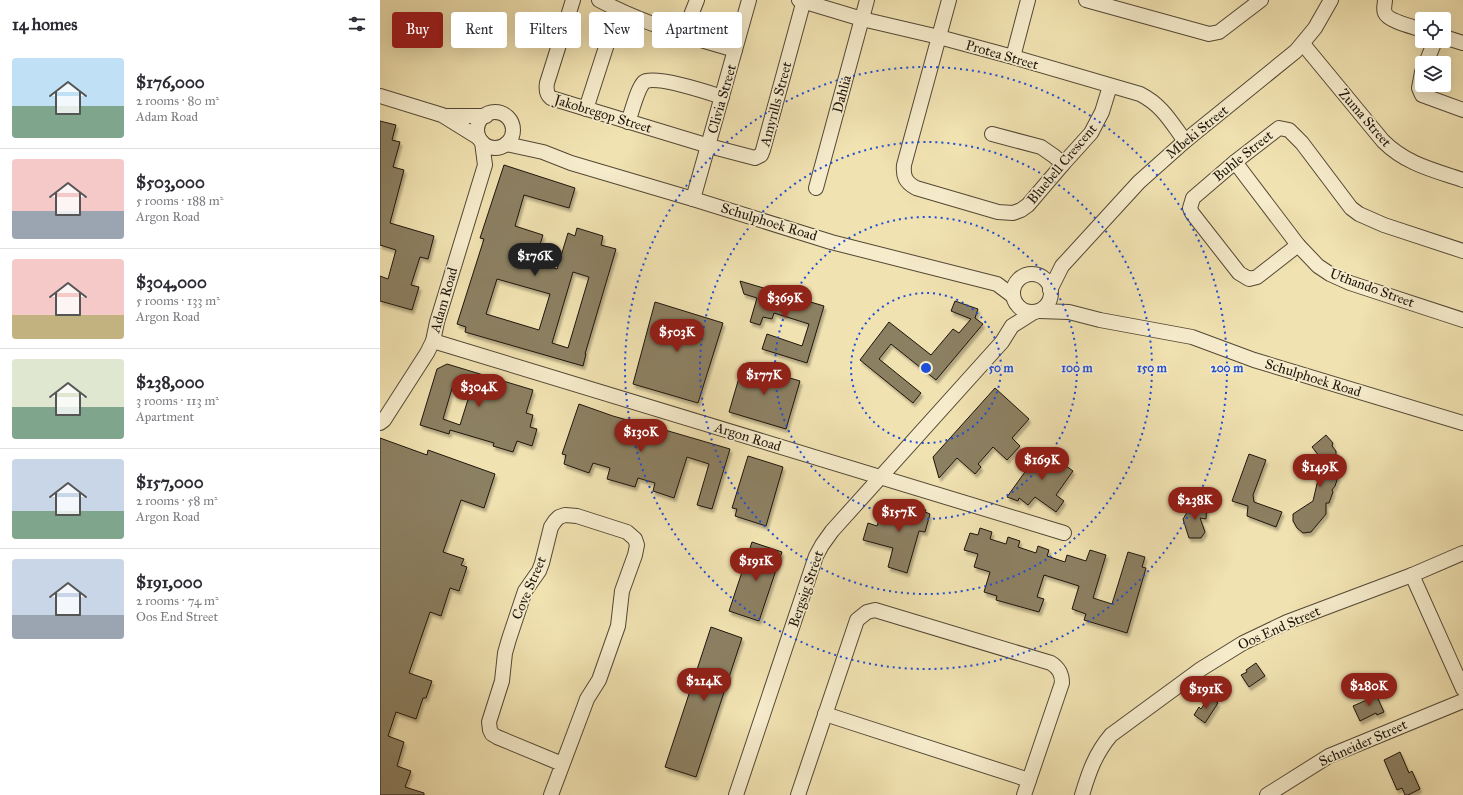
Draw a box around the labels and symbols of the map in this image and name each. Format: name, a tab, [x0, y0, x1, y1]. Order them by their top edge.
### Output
street label: Protea Street	[964, 37, 1040, 73]
street label: Amyrills Street	[756, 60, 795, 149]
street label: Clivia Street	[704, 62, 740, 136]
street label: Dahlia	[829, 73, 855, 115]
street label: Zuma Street	[1335, 85, 1395, 151]
street label: Jakobregop Street	[550, 91, 654, 138]
street label: Mbeki Street	[1162, 102, 1232, 162]
street label: Bluebell Crescent	[1024, 120, 1100, 208]
street label: Buhle Street	[1210, 127, 1276, 185]
street label: Schulphoek Road	[719, 199, 819, 245]
pin: $176K	[507, 243, 563, 277]
street label: Adam Road	[426, 265, 461, 335]
street label: Uthando Street	[1327, 265, 1417, 311]
pin: $369K	[757, 285, 813, 319]
pin: $503K	[649, 319, 705, 353]
street label: Schulphoek Road	[1263, 355, 1363, 401]
centre of rings	[919, 361, 933, 375]
text: 50 m	[988, 361, 1015, 375]
text: 100 m	[1061, 361, 1094, 375]
text: 150 m	[1137, 361, 1168, 375]
text: 200 m	[1211, 361, 1244, 375]
pin: $177K	[736, 362, 792, 396]
pin: $304K	[451, 374, 507, 408]
pin: $130K	[613, 419, 669, 453]
street label: Argon Road	[712, 419, 783, 455]
pin: $169K	[1014, 447, 1070, 481]
pin: $149K	[1292, 454, 1348, 488]
pin: $238K	[1167, 487, 1223, 521]
pin: $157K	[871, 499, 927, 533]
pin: $191K	[728, 548, 784, 582]
street label: Bergsig Street	[785, 548, 827, 630]
street label: Cove Street	[508, 554, 550, 622]
street label: Oos End Street	[1235, 602, 1323, 654]
pin: $214K	[676, 668, 732, 702]
pin: $280K	[1341, 673, 1397, 707]
pin: $191K	[1178, 676, 1234, 710]
street label: Schneider Street	[1316, 716, 1410, 770]

